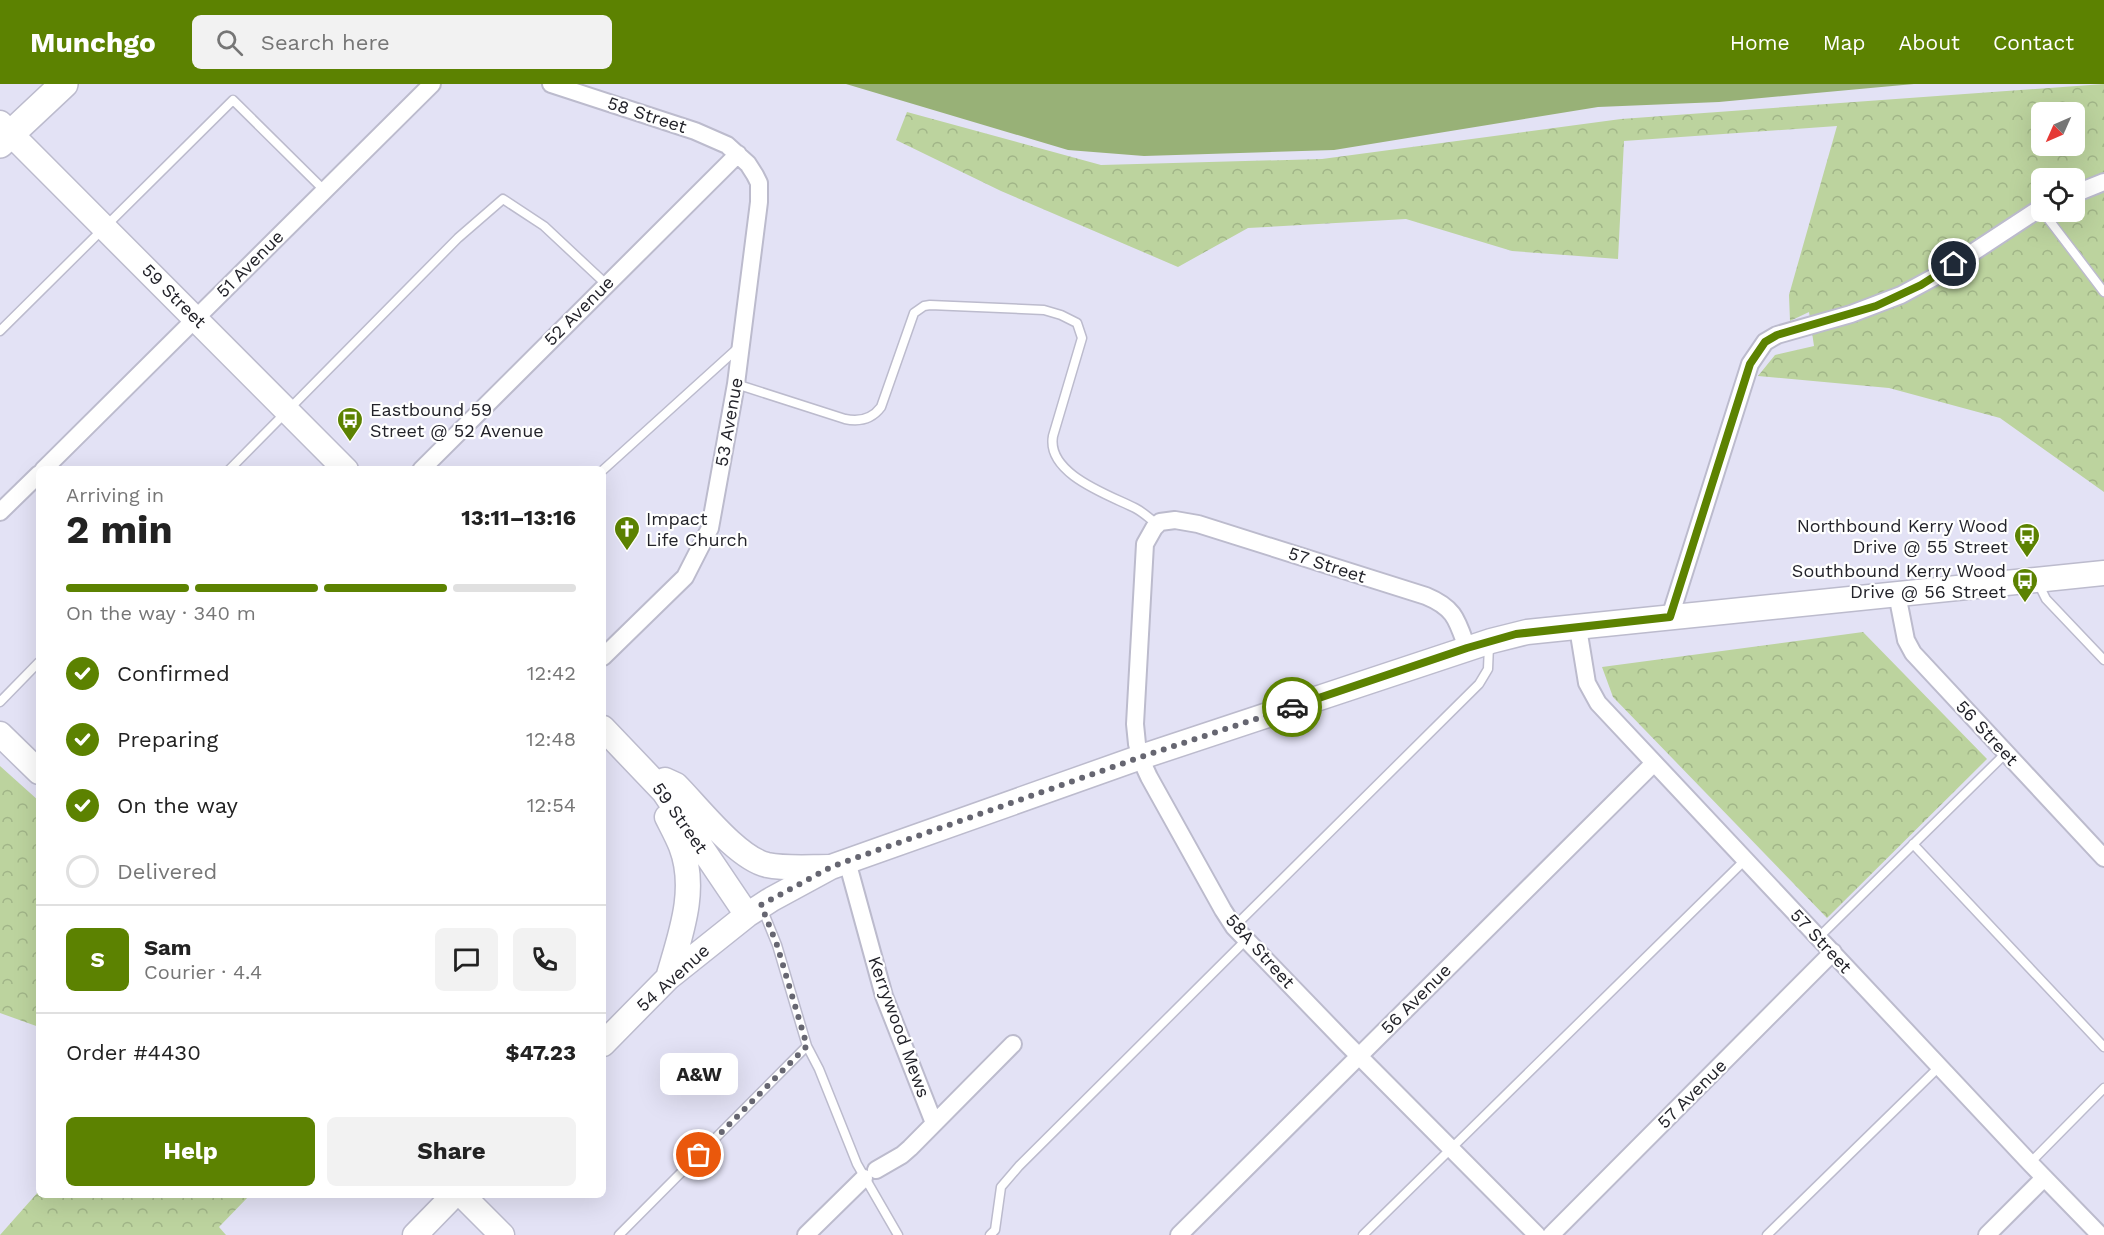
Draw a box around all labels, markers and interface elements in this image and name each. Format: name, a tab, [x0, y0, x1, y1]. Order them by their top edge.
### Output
search box	[192, 15, 612, 69]
text: Munchgo	[30, 26, 156, 59]
icon: search	[213, 26, 246, 59]
text: Search here	[261, 30, 390, 55]
text: Home	[1730, 30, 1790, 55]
text: Map	[1823, 30, 1866, 55]
text: About	[1899, 30, 1960, 55]
text: Contact	[1993, 30, 2074, 55]
street label: 58 Street	[605, 92, 690, 137]
north arrow	[2031, 102, 2085, 156]
map controls	[2031, 102, 2085, 222]
button: locate	[2031, 168, 2085, 222]
street label: 51 Avenue	[212, 226, 288, 302]
pin	[1928, 238, 1979, 289]
icon: home	[1937, 247, 1970, 280]
street label: 59 Street	[138, 259, 211, 332]
street label: 52 Avenue	[539, 271, 618, 350]
street label: 53 Avenue	[710, 376, 747, 468]
place label: Eastbound 59 Street @ 52 Avenue	[370, 399, 544, 441]
bus stop icon: Eastbound 59 Street @ 52 Avenue	[335, 405, 365, 443]
text: Arriving in	[66, 483, 164, 507]
text: 13:11–13:16	[461, 505, 576, 530]
text: 2 min	[66, 507, 173, 552]
place label: Impact Life Church	[646, 508, 748, 550]
church icon: Impact Life Church	[612, 514, 642, 552]
place label: Northbound Kerry Wood Drive @ 55 Street	[1797, 515, 2008, 557]
bus stop icon: Northbound Kerry Wood Drive @ 55 Street	[2012, 521, 2042, 559]
street label: 57 Street	[1286, 542, 1369, 587]
place label: Southbound Kerry Wood Drive @ 56 Street	[1792, 560, 2006, 602]
bus stop icon: Southbound Kerry Wood Drive @ 56 Street	[2010, 566, 2040, 604]
text: On the way · 340 m	[66, 601, 256, 625]
icon: check	[66, 657, 99, 690]
text: Confirmed	[117, 661, 230, 686]
text: 12:42	[527, 661, 576, 685]
courier	[1262, 677, 1322, 737]
icon: car	[1276, 691, 1309, 724]
street label: 56 Street	[1952, 696, 2023, 770]
icon: check	[66, 723, 99, 756]
text: Preparing	[117, 727, 218, 752]
text: 12:48	[526, 727, 576, 751]
street label: 59 Street	[648, 778, 713, 858]
icon: check	[66, 789, 99, 822]
text: On the way	[117, 793, 238, 818]
text: 12:54	[527, 793, 576, 817]
text: Delivered	[117, 859, 217, 884]
street label: 57 Street	[1786, 904, 1857, 978]
street label: 58A Street	[1221, 909, 1300, 993]
button: chat	[435, 928, 498, 991]
button: phone	[513, 928, 576, 991]
text: Sam	[144, 935, 192, 960]
street label: 54 Avenue	[632, 940, 713, 1016]
text: S	[90, 947, 105, 972]
street label: Kerrywood Mews	[864, 953, 935, 1100]
street label: 56 Avenue	[1376, 959, 1455, 1038]
text: Courier · 4.4	[144, 960, 262, 984]
text: Order #4430	[66, 1040, 201, 1065]
text: $47.23	[505, 1040, 576, 1065]
callout: A&W	[660, 1053, 738, 1095]
street label: 57 Avenue	[1653, 1055, 1731, 1133]
text: A&W	[676, 1062, 722, 1086]
button: Help	[66, 1117, 315, 1186]
button: Share	[327, 1117, 576, 1186]
pin	[673, 1129, 724, 1180]
icon: bag	[682, 1138, 715, 1171]

